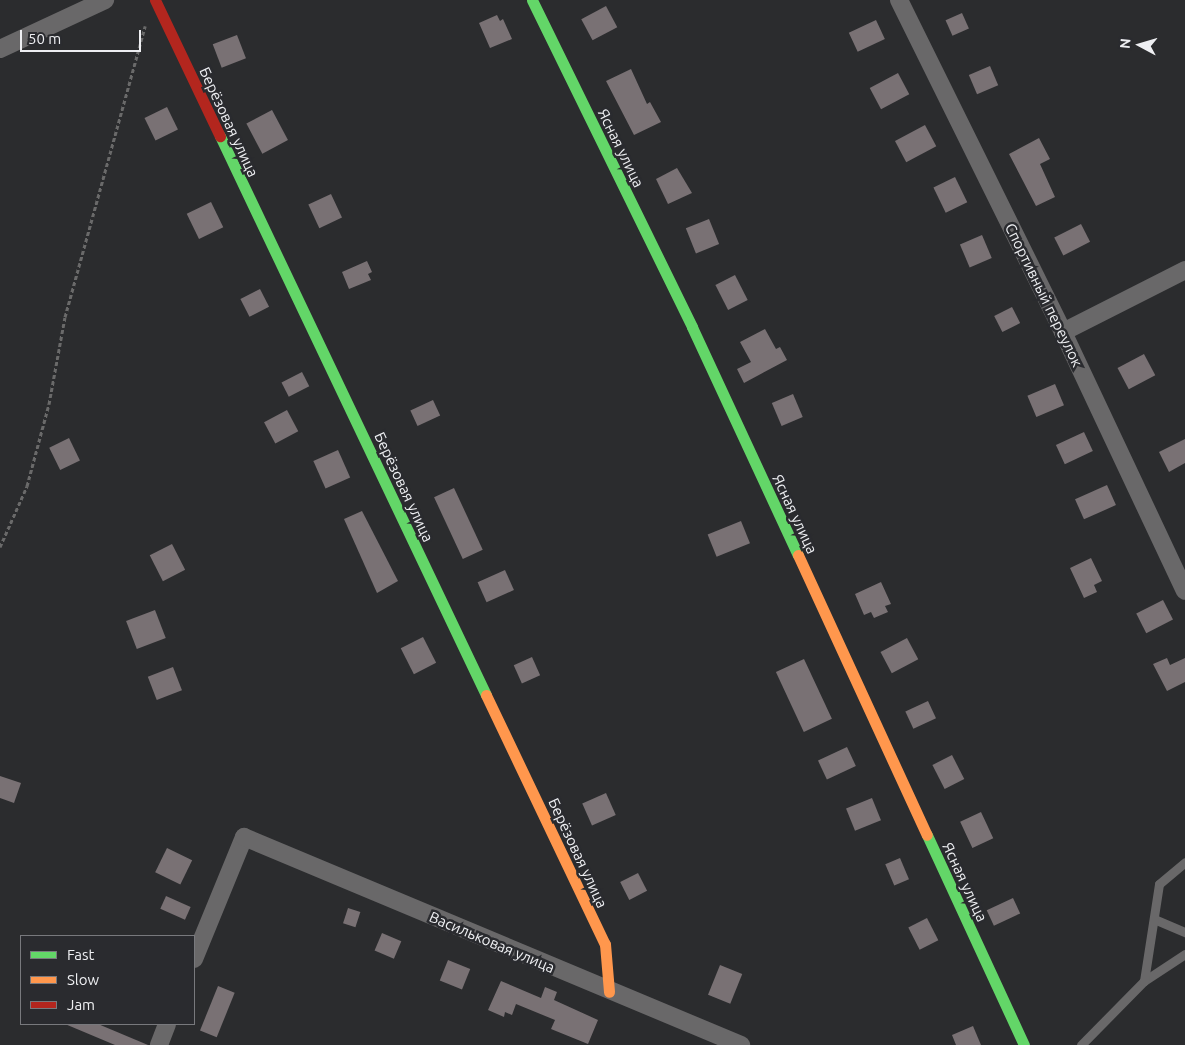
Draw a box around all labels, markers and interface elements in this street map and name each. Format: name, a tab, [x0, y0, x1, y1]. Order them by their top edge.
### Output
scale bar	[22, 20, 144, 52]
north arrow	[1115, 20, 1165, 70]
text: 50 m	[28, 30, 61, 47]
text: N	[1117, 37, 1134, 49]
street label: Берёзовая улица	[196, 64, 262, 180]
street label: Ясная улица	[594, 106, 648, 190]
street label: Спортивный переулок	[1001, 220, 1087, 370]
street label: Берёзовая улица	[371, 429, 437, 545]
street label: Ясная улица	[769, 472, 821, 556]
street label: Берёзовая улица	[545, 795, 611, 911]
street label: Ясная улица	[939, 840, 991, 924]
street label: Васильковая улица	[427, 907, 557, 977]
legend	[20, 935, 195, 1025]
text: Fast	[67, 946, 94, 963]
text: Slow	[67, 971, 99, 988]
text: Jam	[67, 996, 95, 1013]

